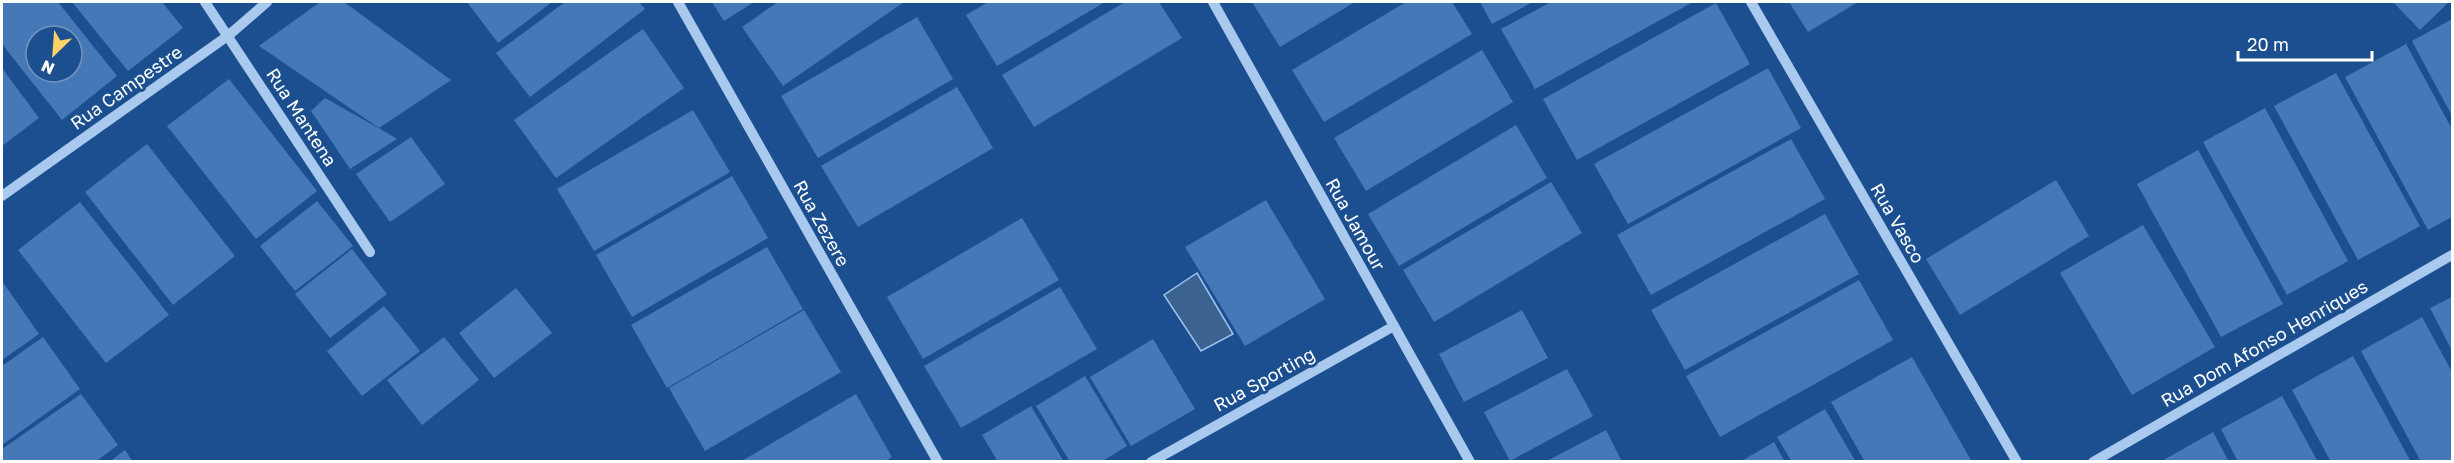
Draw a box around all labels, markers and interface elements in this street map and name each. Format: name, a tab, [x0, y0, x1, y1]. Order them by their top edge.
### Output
north arrow	[24, 24, 84, 84]
scale bar	[2238, 24, 2372, 62]
text: 20 m	[2247, 33, 2289, 55]
street label: Rua Campestre	[66, 40, 186, 134]
text: N	[38, 56, 57, 79]
street label: Rua Mantena	[262, 64, 342, 170]
street label: Rua Jamour	[1322, 174, 1390, 274]
street label: Rua Zezere	[789, 176, 855, 270]
street label: Rua Vasco	[1866, 179, 1930, 267]
street label: Rua Dom Afonso Henriques	[2157, 275, 2371, 411]
street label: Rua Sporting	[1210, 342, 1318, 416]

